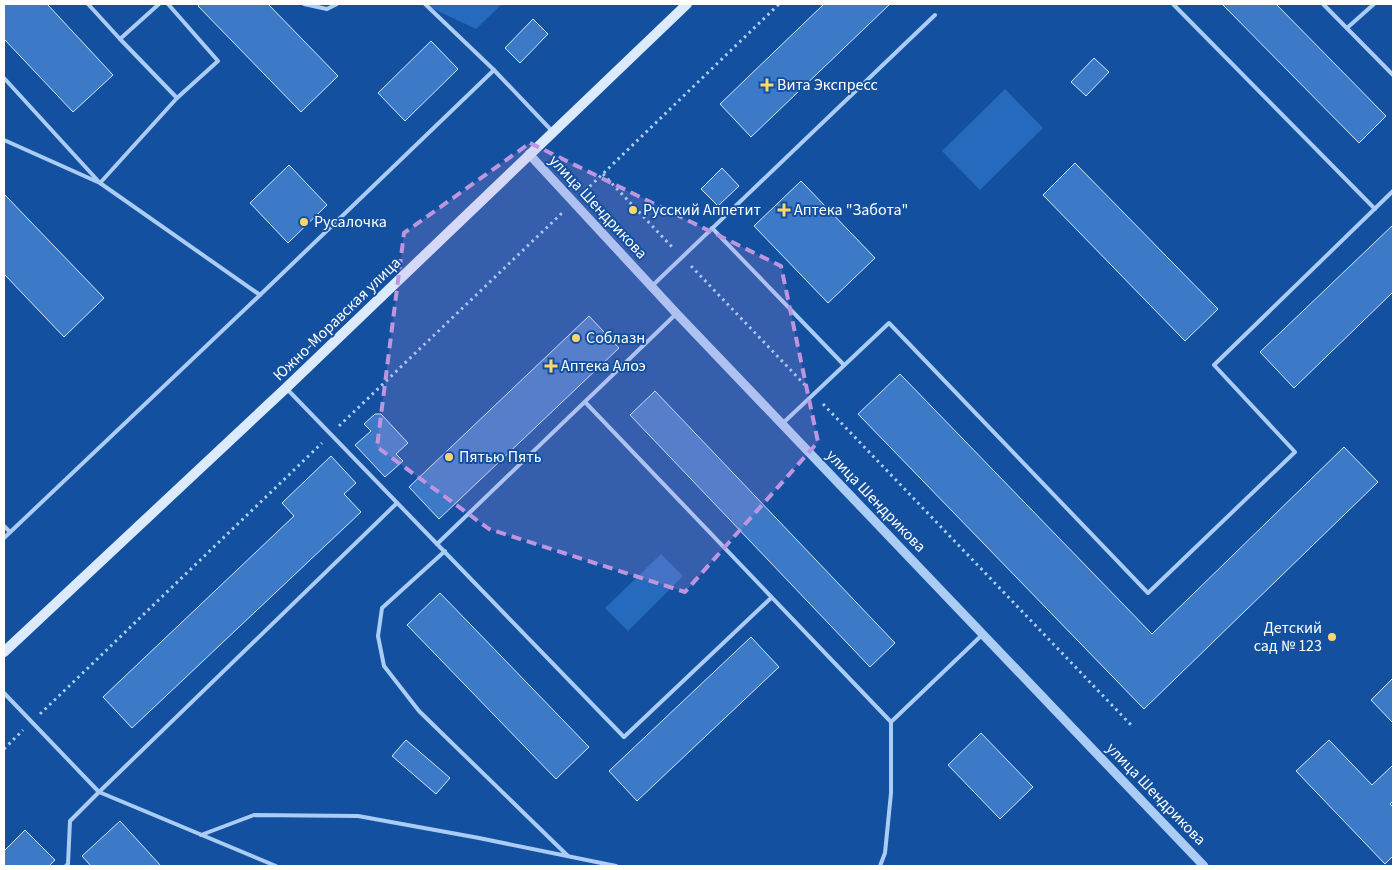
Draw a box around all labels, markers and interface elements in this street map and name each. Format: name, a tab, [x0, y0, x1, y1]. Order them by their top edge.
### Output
place label: Вита Экспресс	[777, 74, 878, 96]
marker: Вита Экспресс	[761, 79, 773, 91]
street label: улица Шендрикова	[544, 150, 652, 264]
place label: Русский Аппетит	[643, 199, 761, 221]
place label: Аптека "Забота"	[794, 199, 908, 221]
marker: Русский Аппетит	[627, 204, 639, 216]
marker: Аптека "Забота"	[778, 204, 790, 216]
place label: Русалочка	[314, 211, 387, 233]
marker: Русалочка	[298, 216, 310, 228]
street label: Южно-Моравская улица	[268, 252, 406, 386]
place label: Соблазн	[586, 327, 645, 349]
marker: Соблазн	[570, 332, 582, 344]
place label: Аптека Алоэ	[561, 355, 646, 377]
marker: Аптека Алоэ	[545, 360, 557, 372]
street label: улица Шендрикова	[821, 445, 931, 557]
place label: Пятью Пять	[459, 446, 542, 468]
marker: Пятью Пять	[443, 451, 455, 463]
place label: Детский сад № 123	[1254, 617, 1322, 657]
marker: Детский сад № 123	[1326, 631, 1338, 643]
street label: улица Шендрикова	[1101, 738, 1211, 850]

